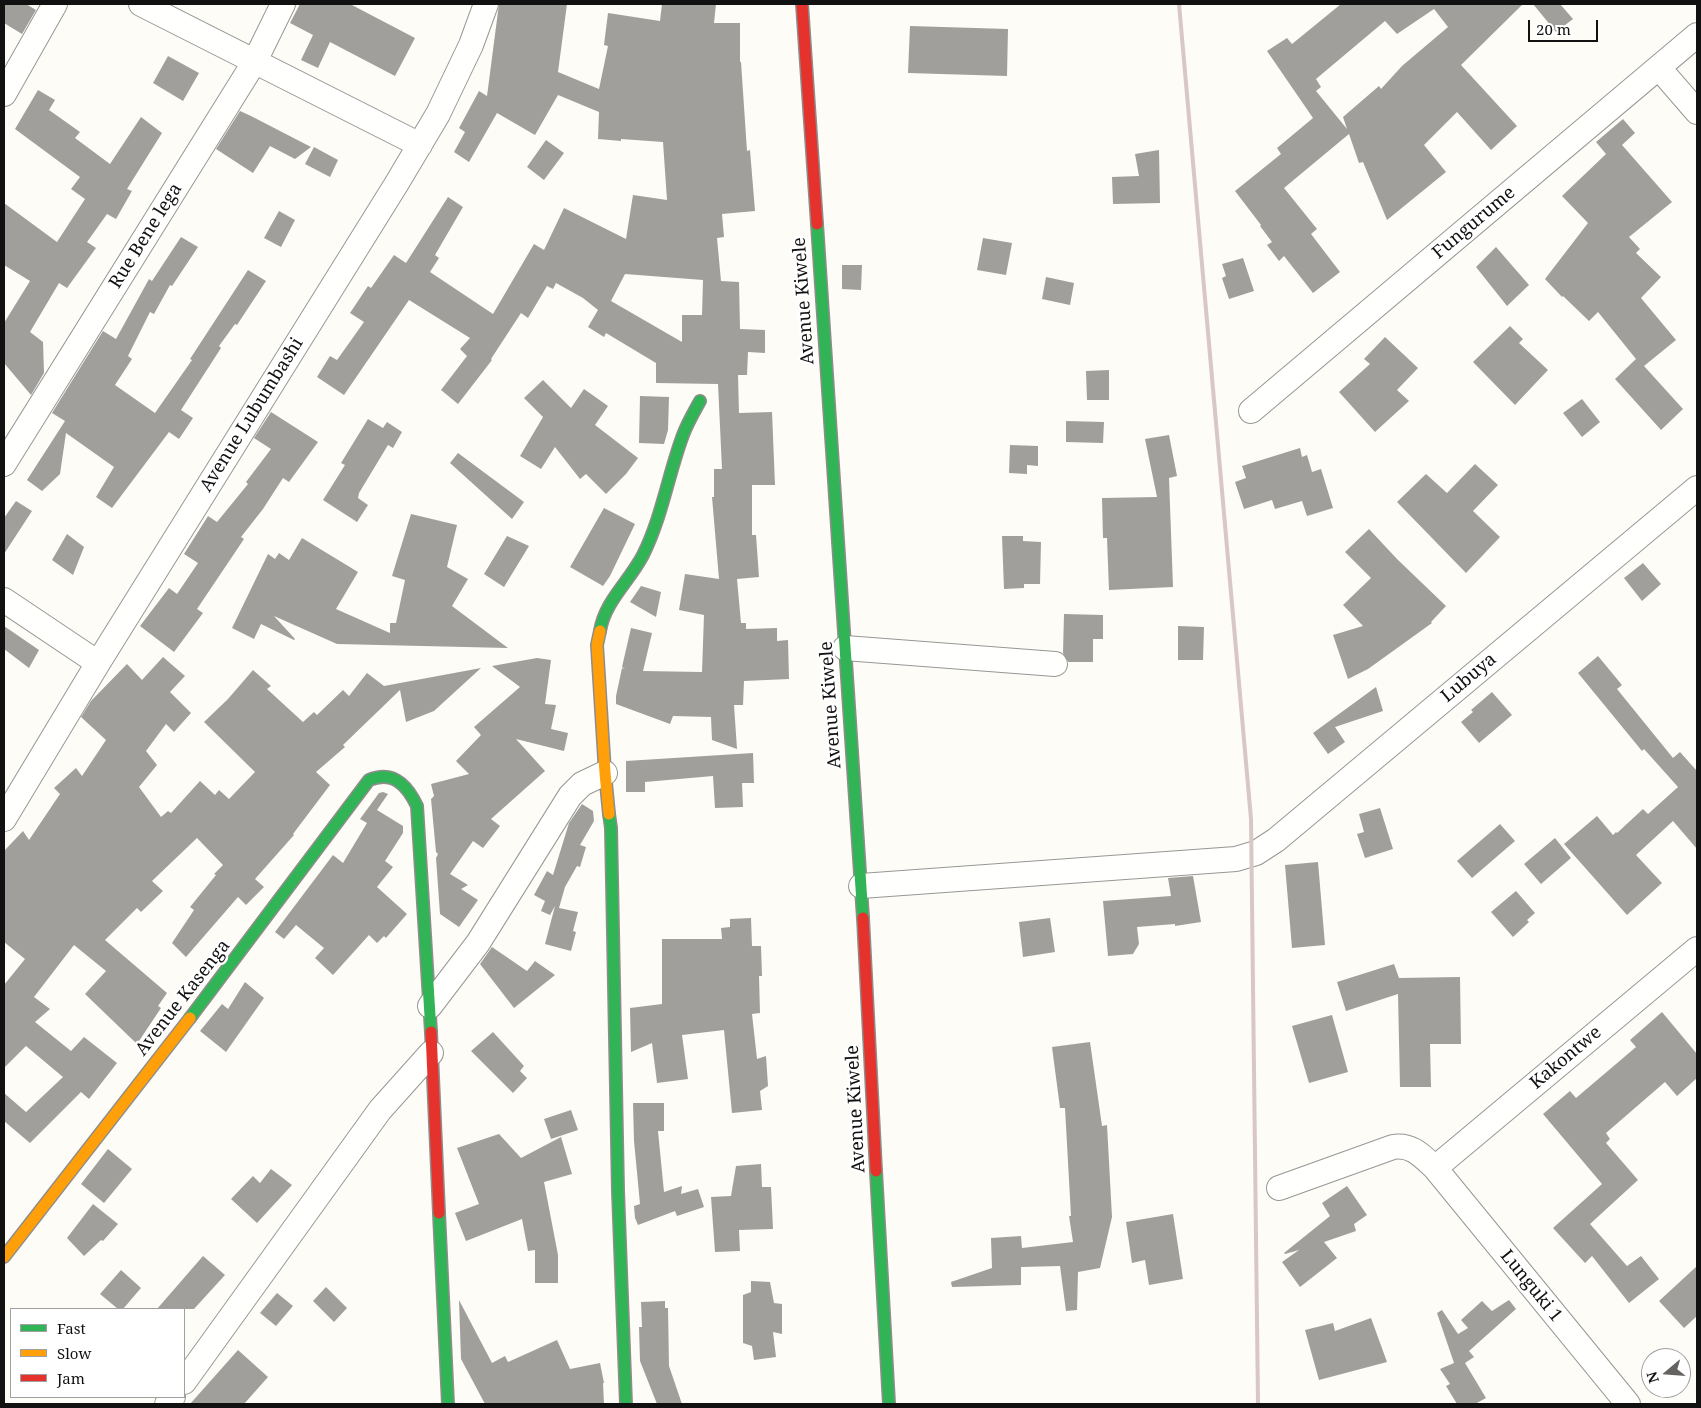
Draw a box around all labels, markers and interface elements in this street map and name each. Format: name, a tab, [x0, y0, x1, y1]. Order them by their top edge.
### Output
scale bar	[1531, 10, 1601, 42]
text: 20 m	[1536, 19, 1571, 39]
street label: Rue Bene lega	[105, 179, 187, 293]
street label: Fungurume	[1428, 182, 1520, 264]
street label: Avenue Kiwele	[789, 237, 819, 365]
street label: Avenue Lubumbashi	[196, 334, 308, 496]
street label: Avenue Kiwele	[816, 641, 846, 769]
street label: Lubuya	[1437, 649, 1501, 707]
street label: Avenue Kasenga	[131, 936, 235, 1060]
street label: Kakontwe	[1526, 1022, 1606, 1094]
street label: Avenue Kiwele	[842, 1045, 870, 1173]
street label: Lunguki 1	[1495, 1246, 1567, 1326]
legend	[10, 1308, 185, 1398]
text: Fast	[57, 1318, 86, 1338]
text: Slow	[57, 1343, 91, 1363]
north arrow	[1641, 1348, 1691, 1398]
text: Jam	[57, 1368, 85, 1388]
text: N	[1641, 1369, 1663, 1386]

